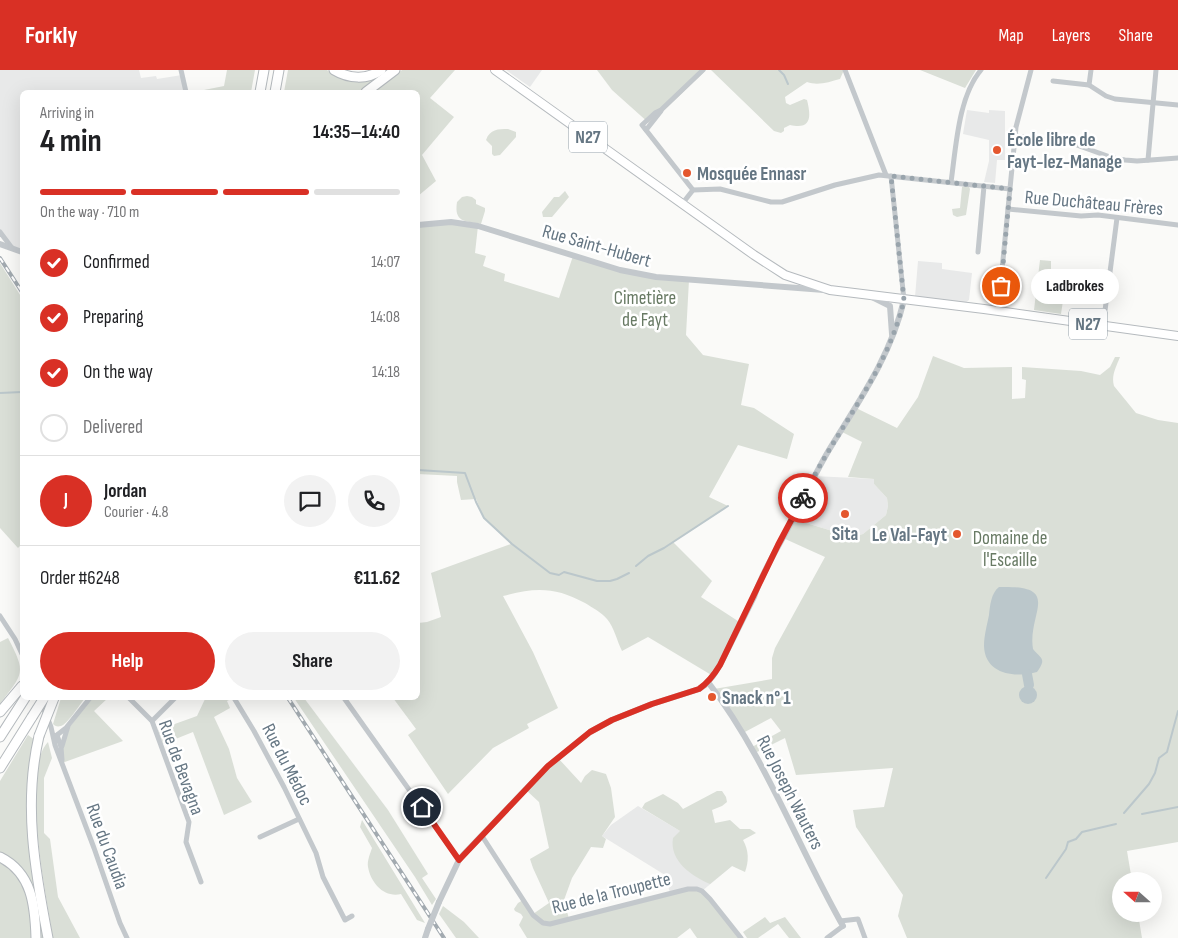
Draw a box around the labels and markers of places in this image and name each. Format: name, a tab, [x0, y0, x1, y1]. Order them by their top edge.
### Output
place label: École libre de Fayt-lez-Manage	[1007, 129, 1122, 174]
marker: École libre de Fayt-lez-Manage	[991, 144, 1003, 156]
place label: Mosquée Ennasr	[697, 163, 807, 186]
marker: Mosquée Ennasr	[681, 167, 693, 179]
pin	[980, 265, 1022, 307]
callout: Ladbrokes	[1031, 268, 1118, 304]
marker: Sita	[839, 508, 851, 520]
place label: Sita	[832, 523, 858, 546]
place label: Le Val-Fayt	[872, 524, 947, 547]
marker: Le Val-Fayt	[951, 528, 963, 540]
place label: Snack n° 1	[722, 687, 791, 710]
marker: Snack n° 1	[706, 691, 718, 703]
pin	[401, 786, 443, 828]

